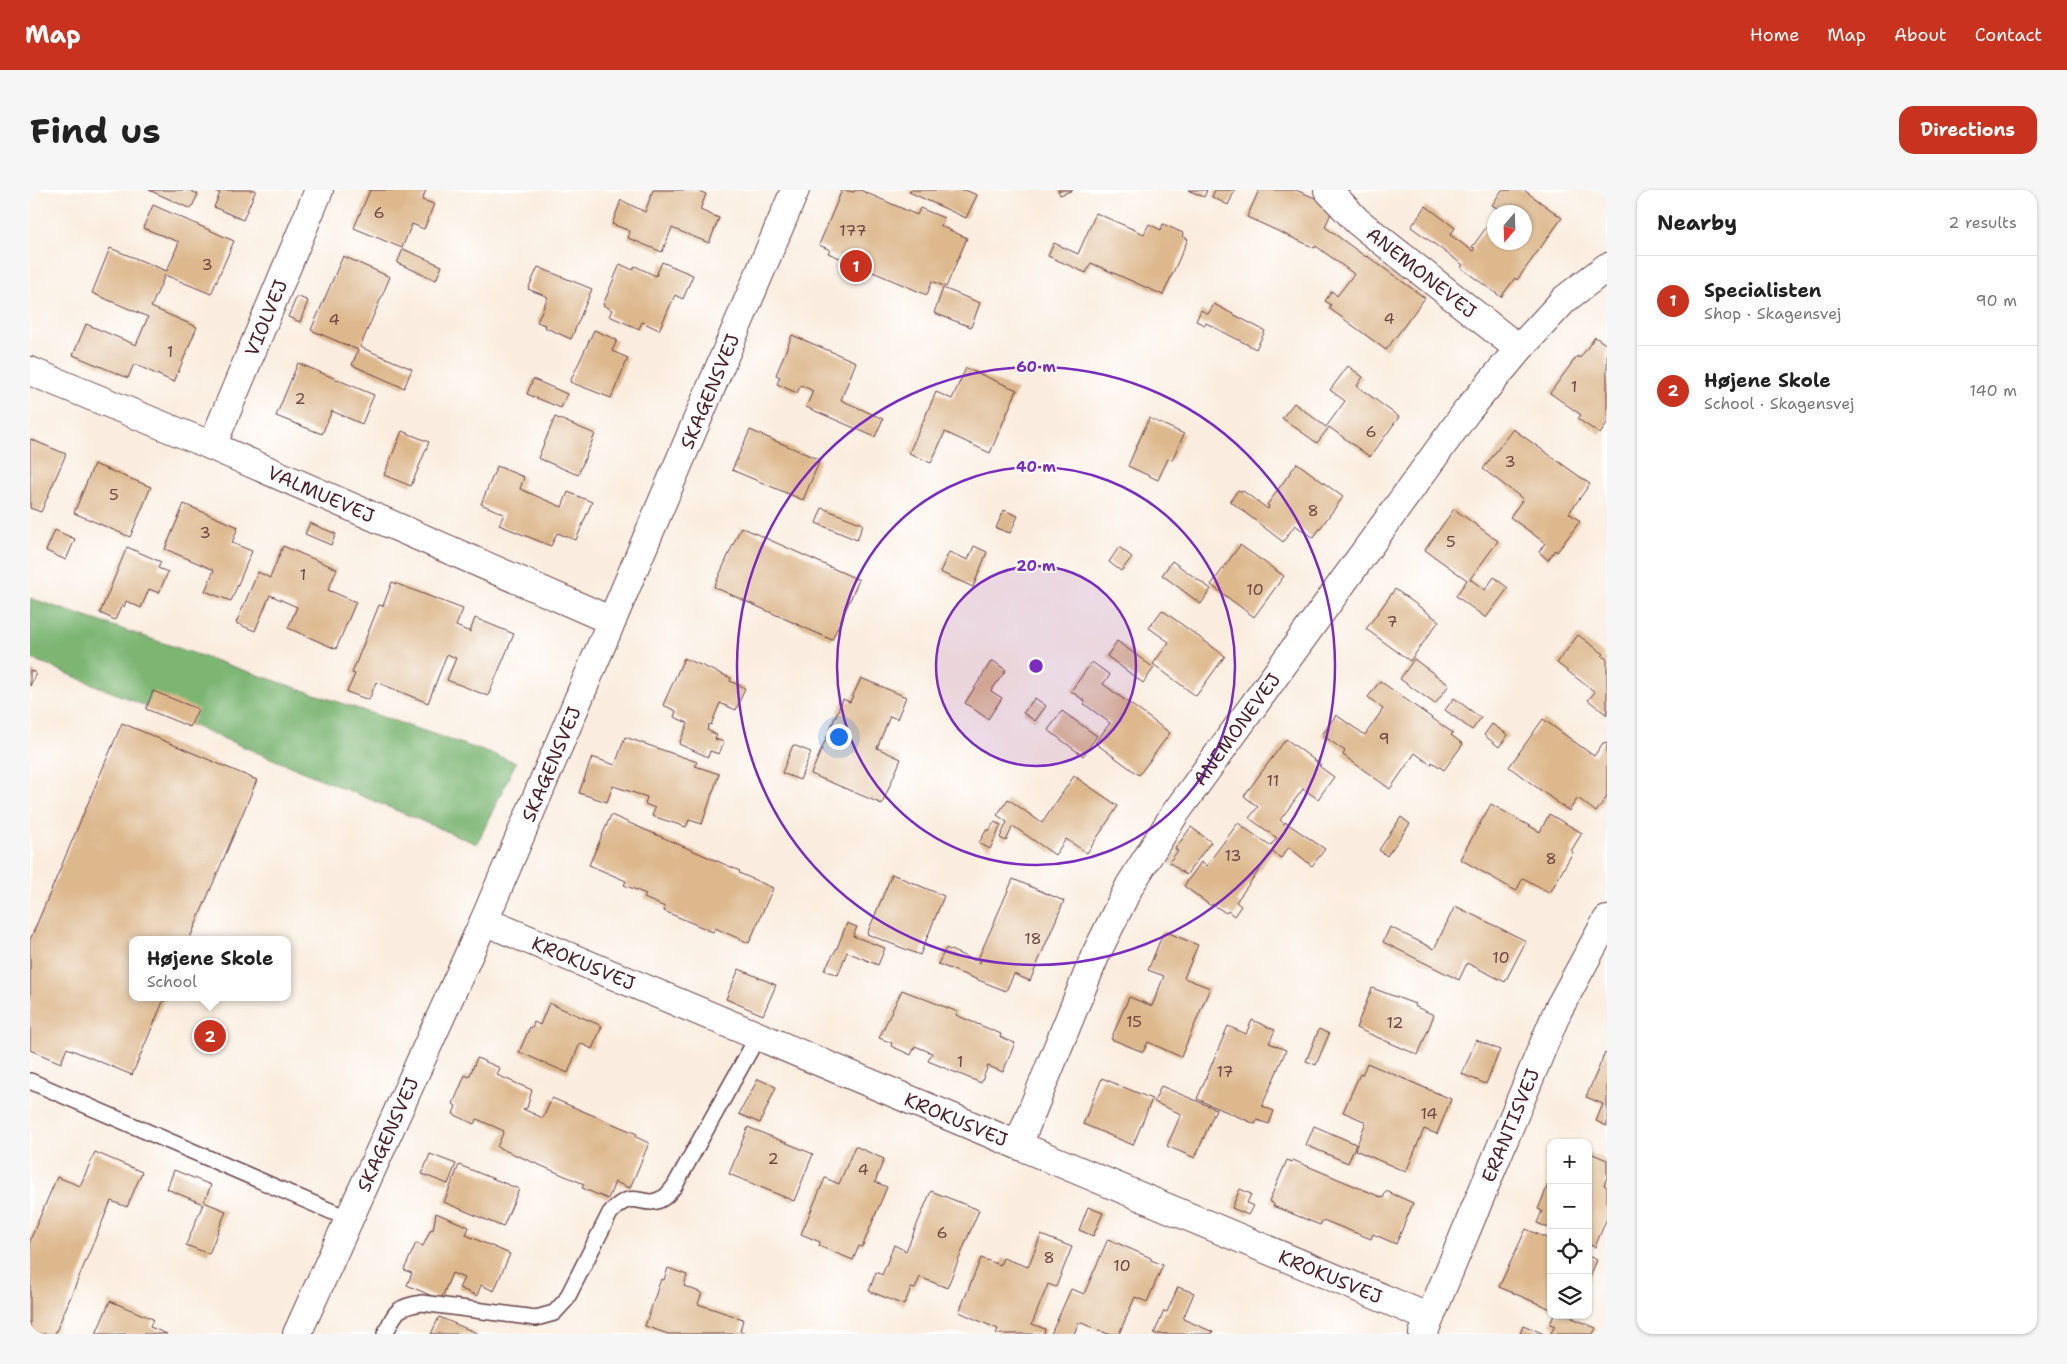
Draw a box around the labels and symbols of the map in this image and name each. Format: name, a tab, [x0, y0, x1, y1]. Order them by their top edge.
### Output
house number: 6	[373, 202, 385, 223]
north arrow	[1487, 205, 1532, 250]
house number: 177	[839, 220, 867, 241]
street label: ANEMONEVEJ	[1361, 221, 1482, 324]
pin: 1	[840, 247, 872, 285]
house number: 3	[201, 254, 213, 275]
street label: VIOLVEJ	[239, 276, 293, 360]
house number: 4	[1383, 308, 1395, 329]
house number: 4	[328, 309, 340, 330]
street label: SKAGENSVEJ	[674, 330, 745, 453]
house number: 1	[167, 341, 173, 362]
text: 60 m	[1016, 357, 1056, 377]
house number: 1	[1571, 376, 1577, 397]
house number: 2	[294, 388, 306, 409]
house number: 6	[1365, 421, 1377, 442]
house number: 3	[1504, 451, 1516, 472]
text: 40 m	[1016, 457, 1056, 477]
street label: VALMUEVEJ	[264, 460, 378, 529]
house number: 5	[109, 484, 119, 505]
house number: 8	[1307, 500, 1319, 521]
house number: 3	[199, 522, 211, 543]
house number: 5	[1446, 531, 1456, 552]
text: 20 m	[1016, 556, 1056, 576]
house number: 1	[300, 564, 306, 585]
house number: 10	[1246, 579, 1264, 600]
house number: 7	[1386, 611, 1398, 632]
centre of rings	[1027, 657, 1045, 675]
street label: ANEMONEVEJ	[1187, 668, 1286, 791]
street label: SKAGENSVEJ	[516, 703, 587, 826]
your location	[826, 724, 852, 750]
house number: 9	[1378, 728, 1390, 749]
house number: 11	[1267, 770, 1279, 791]
house number: 13	[1224, 845, 1242, 866]
house number: 8	[1545, 848, 1557, 869]
house number: 18	[1024, 928, 1042, 949]
street label: KROKUSVEJ	[528, 930, 639, 996]
house number: 10	[1492, 947, 1510, 968]
house number: 15	[1126, 1011, 1142, 1032]
house number: 12	[1386, 1012, 1404, 1033]
pin: 2	[194, 1017, 226, 1055]
house number: 1	[957, 1051, 963, 1072]
house number: 17	[1216, 1061, 1234, 1082]
street label: ERANTISVEJ	[1476, 1065, 1545, 1186]
street label: SKAGENSVEJ	[351, 1074, 424, 1196]
street label: KROKUSVEJ	[900, 1087, 1011, 1152]
house number: 14	[1420, 1103, 1438, 1124]
house number: 2	[767, 1148, 779, 1169]
house number: 4	[857, 1159, 869, 1180]
house number: 6	[936, 1222, 948, 1243]
street label: KROKUSVEJ	[1275, 1244, 1386, 1309]
house number: 8	[1043, 1247, 1055, 1268]
house number: 10	[1113, 1255, 1131, 1276]

